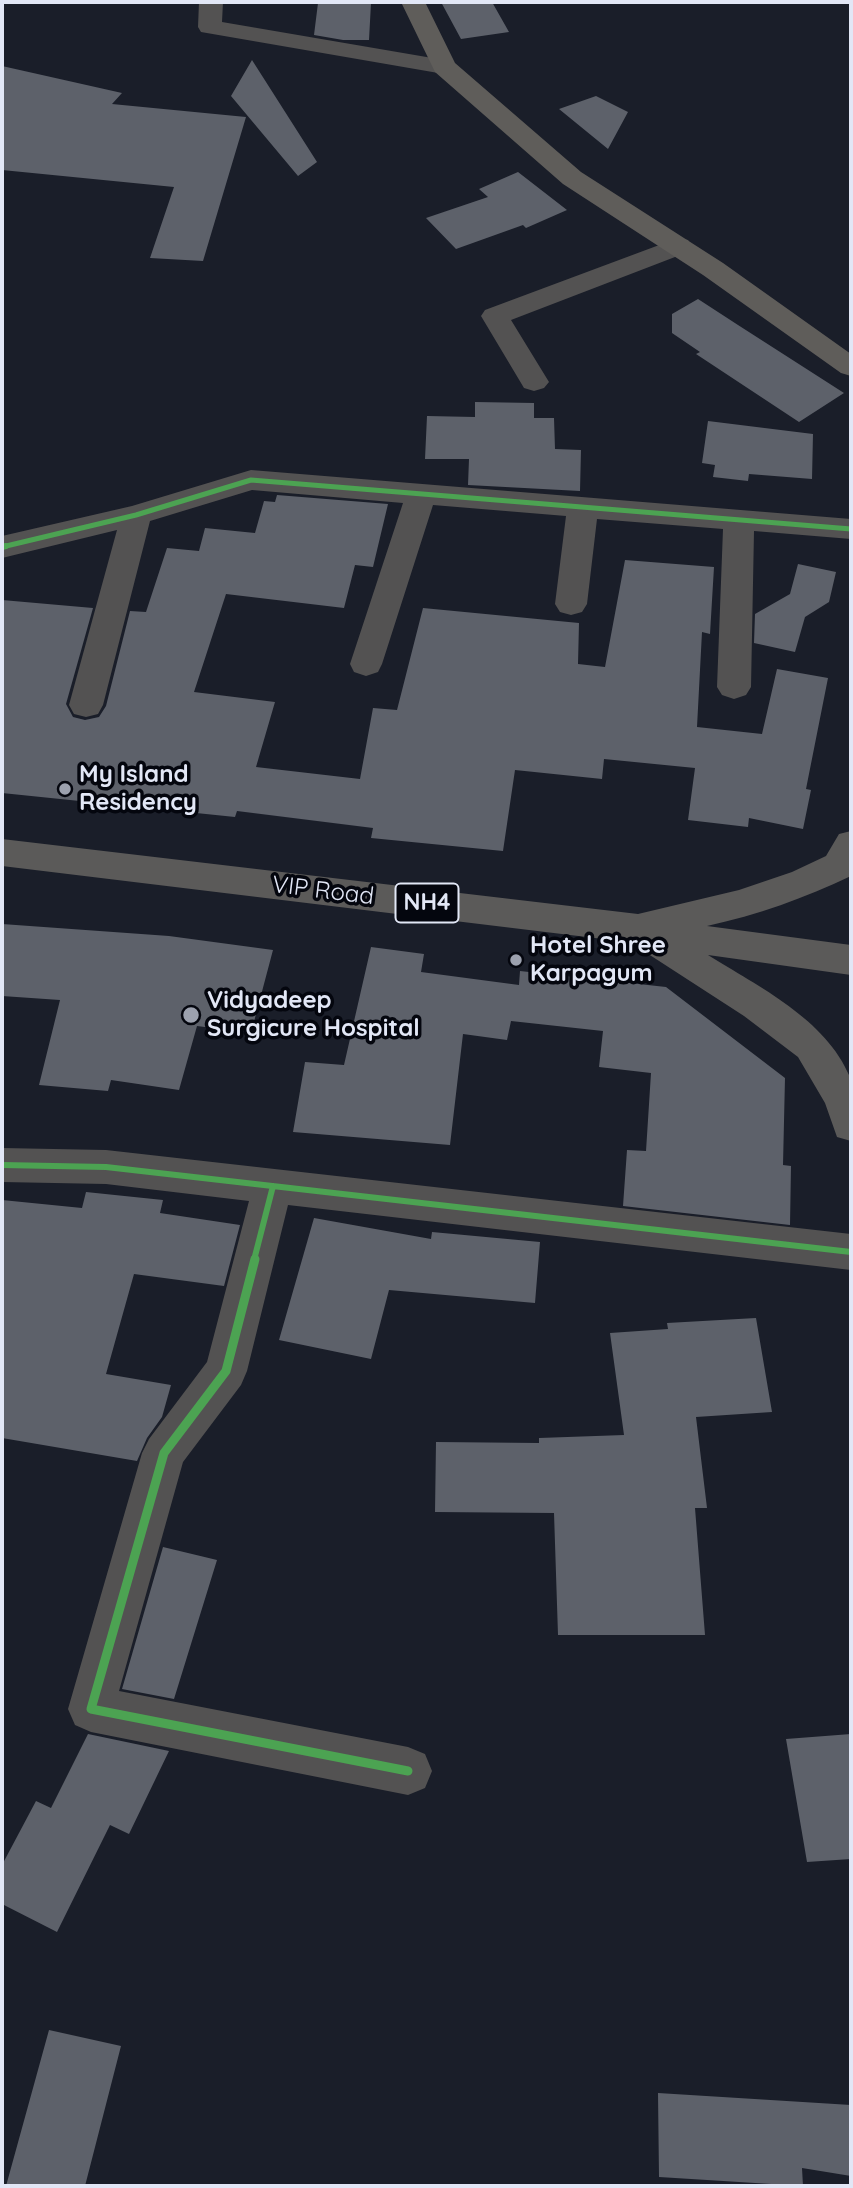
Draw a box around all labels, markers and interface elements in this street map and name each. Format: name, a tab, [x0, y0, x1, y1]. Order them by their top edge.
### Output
place label: My Island Residency	[79, 761, 197, 817]
marker: My Island Residency	[57, 781, 73, 797]
street label: VIP Road	[270, 870, 376, 912]
road number: NH4	[396, 884, 458, 922]
place label: Hotel Shree Karpagum	[530, 932, 666, 988]
marker: Hotel Shree Karpagum	[508, 952, 524, 968]
place label: Vidyadeep Surgicure Hospital	[207, 987, 420, 1043]
marker: Vidyadeep Surgicure Hospital	[181, 1005, 201, 1025]

